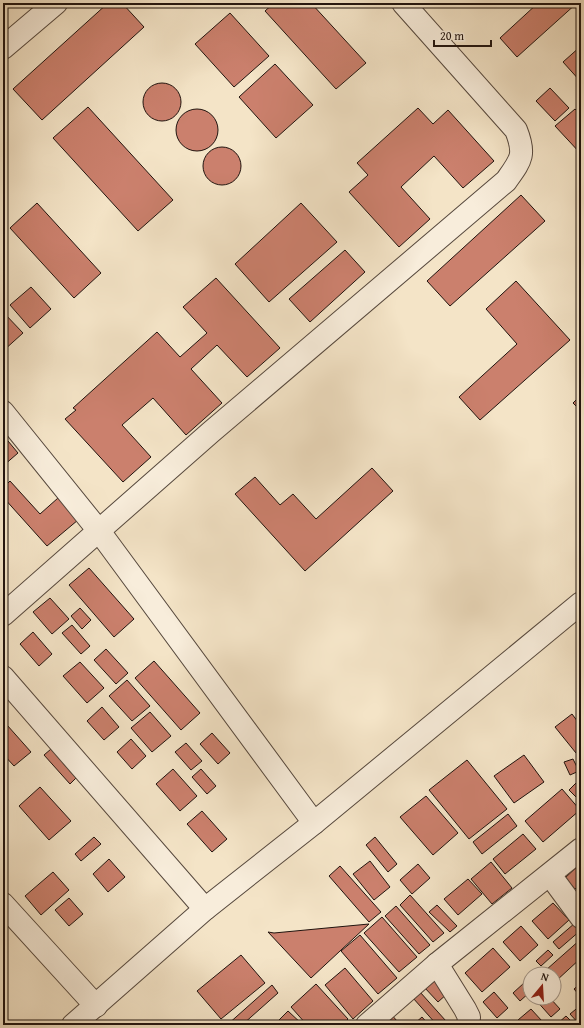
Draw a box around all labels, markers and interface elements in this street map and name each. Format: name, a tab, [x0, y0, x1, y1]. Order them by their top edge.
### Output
scale bar	[434, 22, 491, 48]
text: 20 m	[440, 27, 464, 44]
north arrow	[522, 966, 562, 1006]
text: N	[539, 968, 552, 985]

